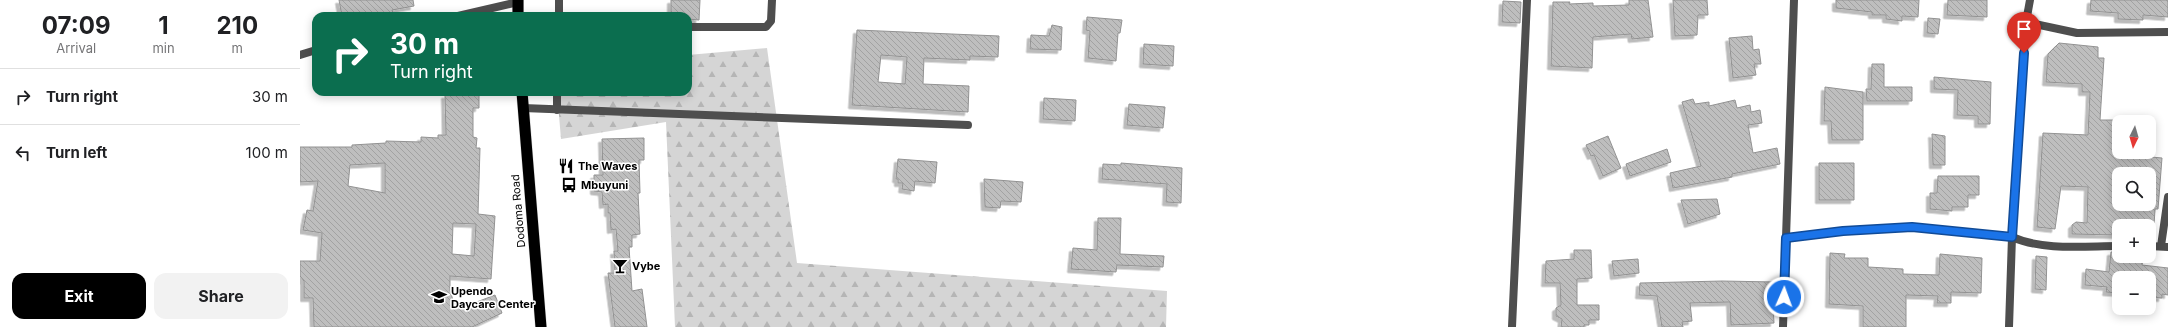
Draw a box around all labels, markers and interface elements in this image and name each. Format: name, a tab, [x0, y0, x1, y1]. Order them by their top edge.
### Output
text: 07:09	[42, 11, 111, 40]
text: 1	[158, 11, 169, 40]
text: 210	[216, 11, 258, 40]
pin	[2007, 12, 2041, 53]
icon: arrive	[2013, 18, 2035, 40]
text: 30 m	[390, 27, 459, 61]
icon: right	[324, 28, 376, 80]
text: Arrival	[56, 40, 96, 56]
text: min	[152, 40, 175, 56]
text: m	[232, 40, 243, 56]
text: Turn right	[390, 61, 473, 82]
icon: right	[12, 86, 34, 108]
text: Turn right	[46, 87, 118, 106]
text: 30 m	[252, 87, 288, 106]
north arrow	[2112, 115, 2156, 159]
map controls	[2112, 115, 2156, 315]
icon: left	[12, 142, 34, 164]
text: Turn left	[46, 143, 107, 162]
text: 100 m	[246, 143, 288, 162]
restaurant icon: The Waves	[557, 157, 575, 175]
place label: The Waves	[578, 159, 637, 173]
button: search	[2112, 167, 2156, 211]
street label: Dodoma Road	[508, 174, 528, 248]
bus stop icon: Mbuyuni	[560, 176, 578, 194]
place label: Mbuyuni	[581, 178, 628, 192]
button: +	[2112, 219, 2156, 263]
bar icon: Vybe	[611, 257, 629, 275]
place label: Vybe	[632, 259, 661, 273]
button: −	[2112, 271, 2156, 315]
button: Exit	[12, 273, 146, 319]
button: Share	[154, 273, 288, 319]
position arrow	[1763, 276, 1805, 318]
place label: Upendo Daycare Center	[451, 284, 535, 311]
school or university icon: Upendo Daycare Center	[430, 288, 448, 306]

